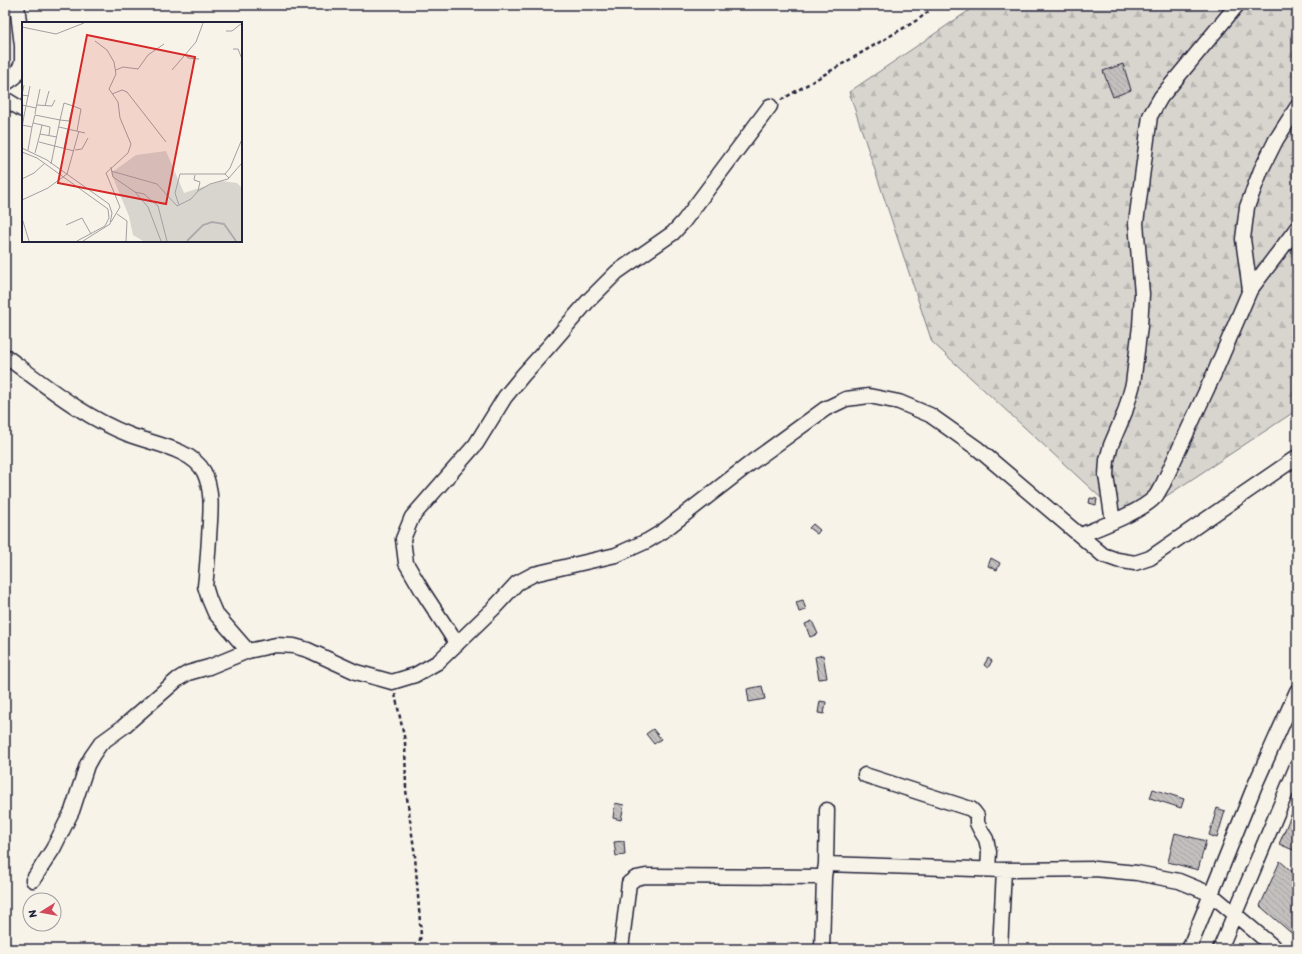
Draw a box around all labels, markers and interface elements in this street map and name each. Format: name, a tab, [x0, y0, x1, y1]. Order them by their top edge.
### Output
inset map	[22, 22, 242, 242]
north arrow	[22, 892, 62, 932]
text: N	[26, 909, 40, 919]

